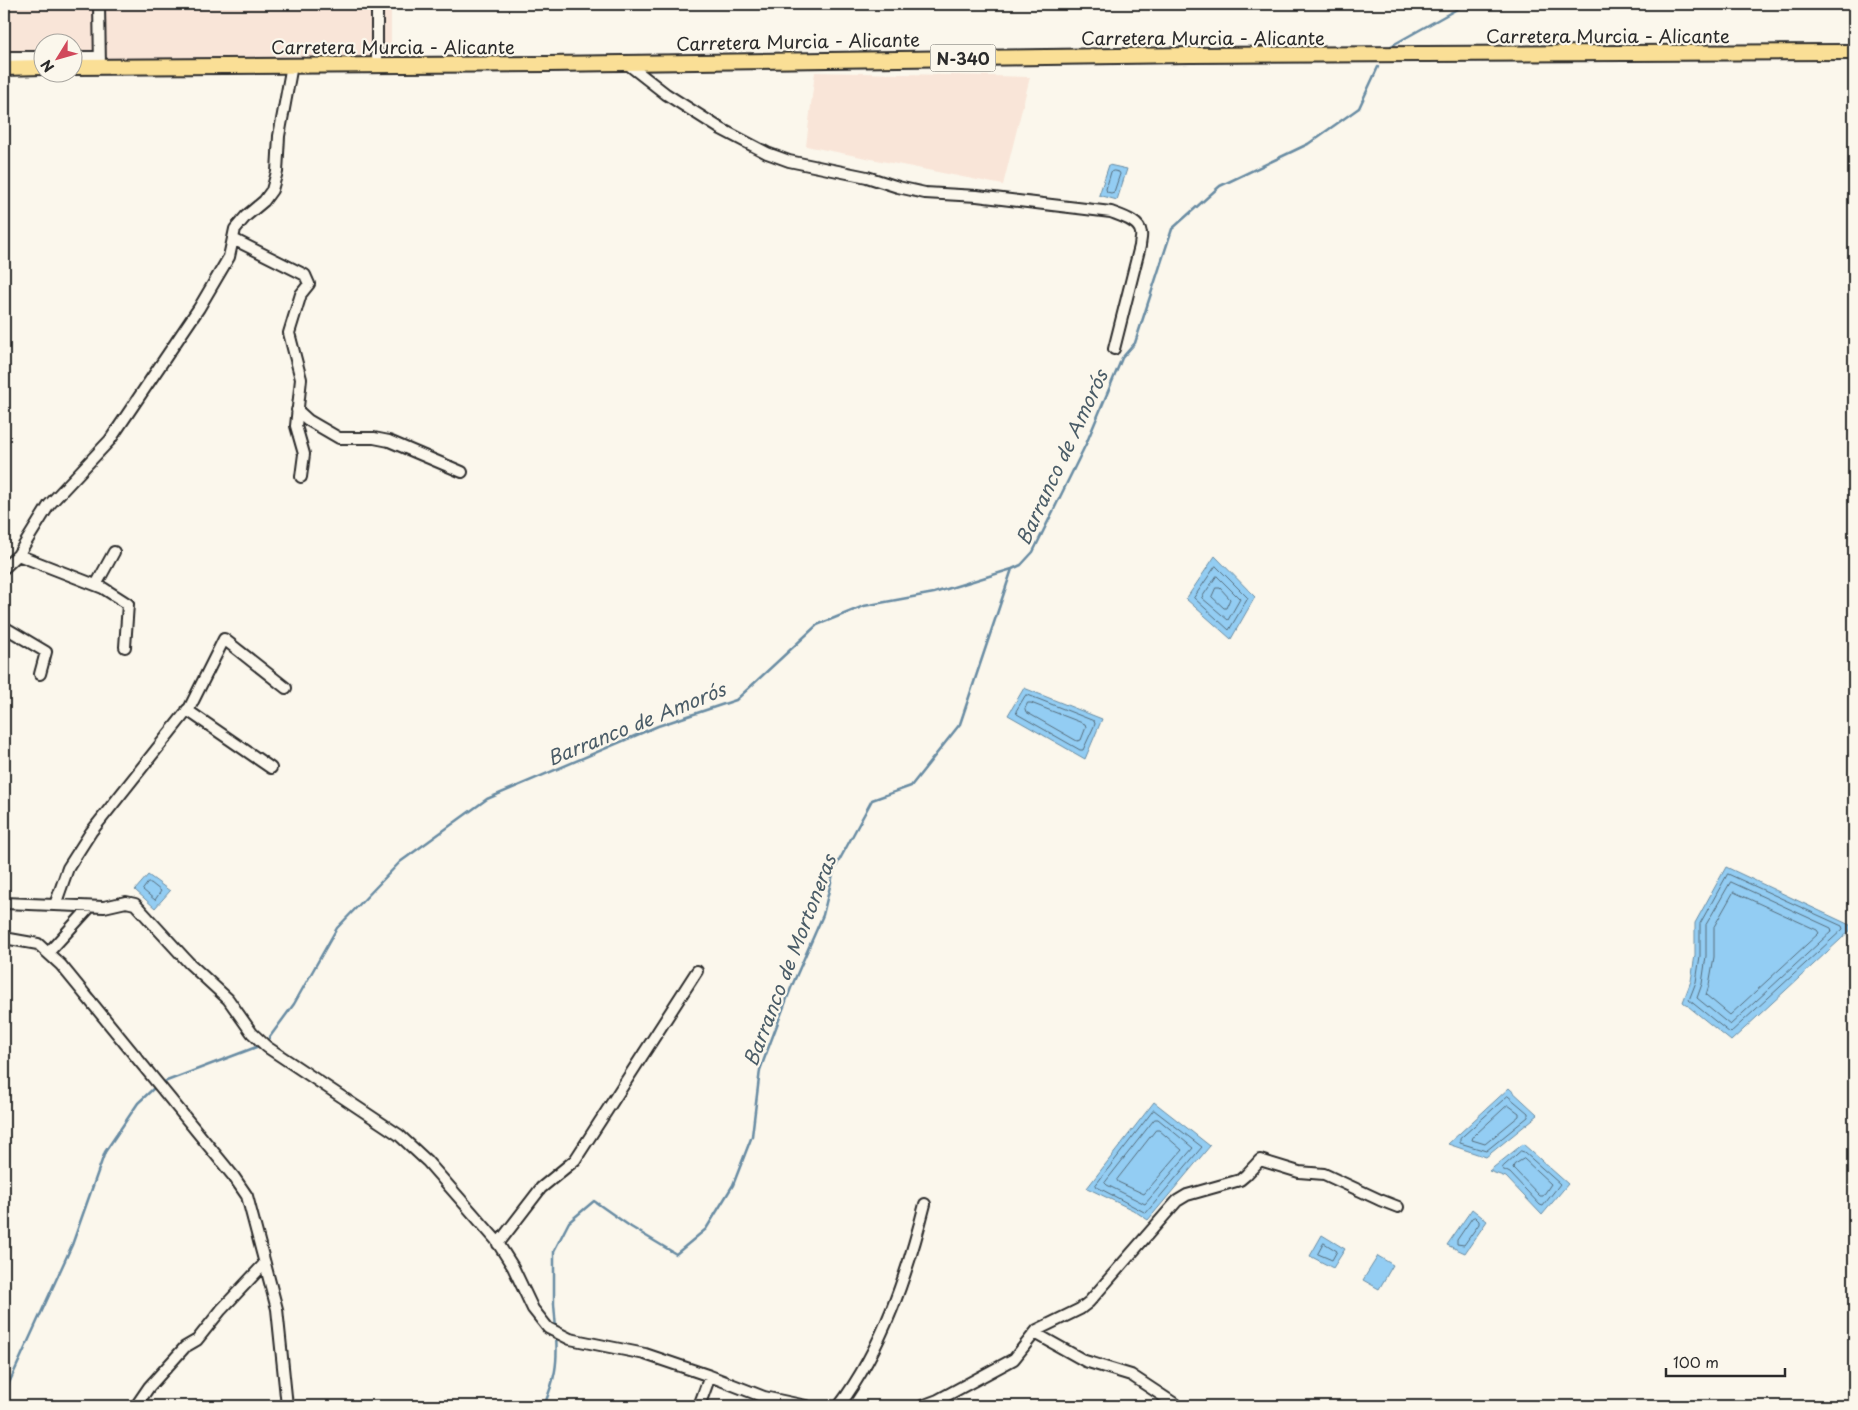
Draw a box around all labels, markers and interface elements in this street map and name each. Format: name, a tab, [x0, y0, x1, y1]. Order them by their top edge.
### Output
street label: Carretera Murcia - Alicante	[1486, 22, 1730, 49]
street label: Carretera Murcia - Alicante	[1081, 24, 1325, 51]
street label: Carretera Murcia - Alicante	[676, 25, 920, 57]
north arrow	[32, 32, 82, 82]
street label: Carretera Murcia - Alicante	[271, 33, 515, 60]
road number: N-340	[930, 44, 996, 72]
text: N	[35, 55, 59, 77]
water label: Barranco de Amorós	[1008, 363, 1115, 549]
water label: Barranco de Amorós	[543, 674, 731, 772]
water label: Barranco de Mortoneras	[736, 848, 843, 1070]
scale bar	[1666, 1345, 1784, 1377]
text: 100 m	[1673, 1350, 1719, 1373]

